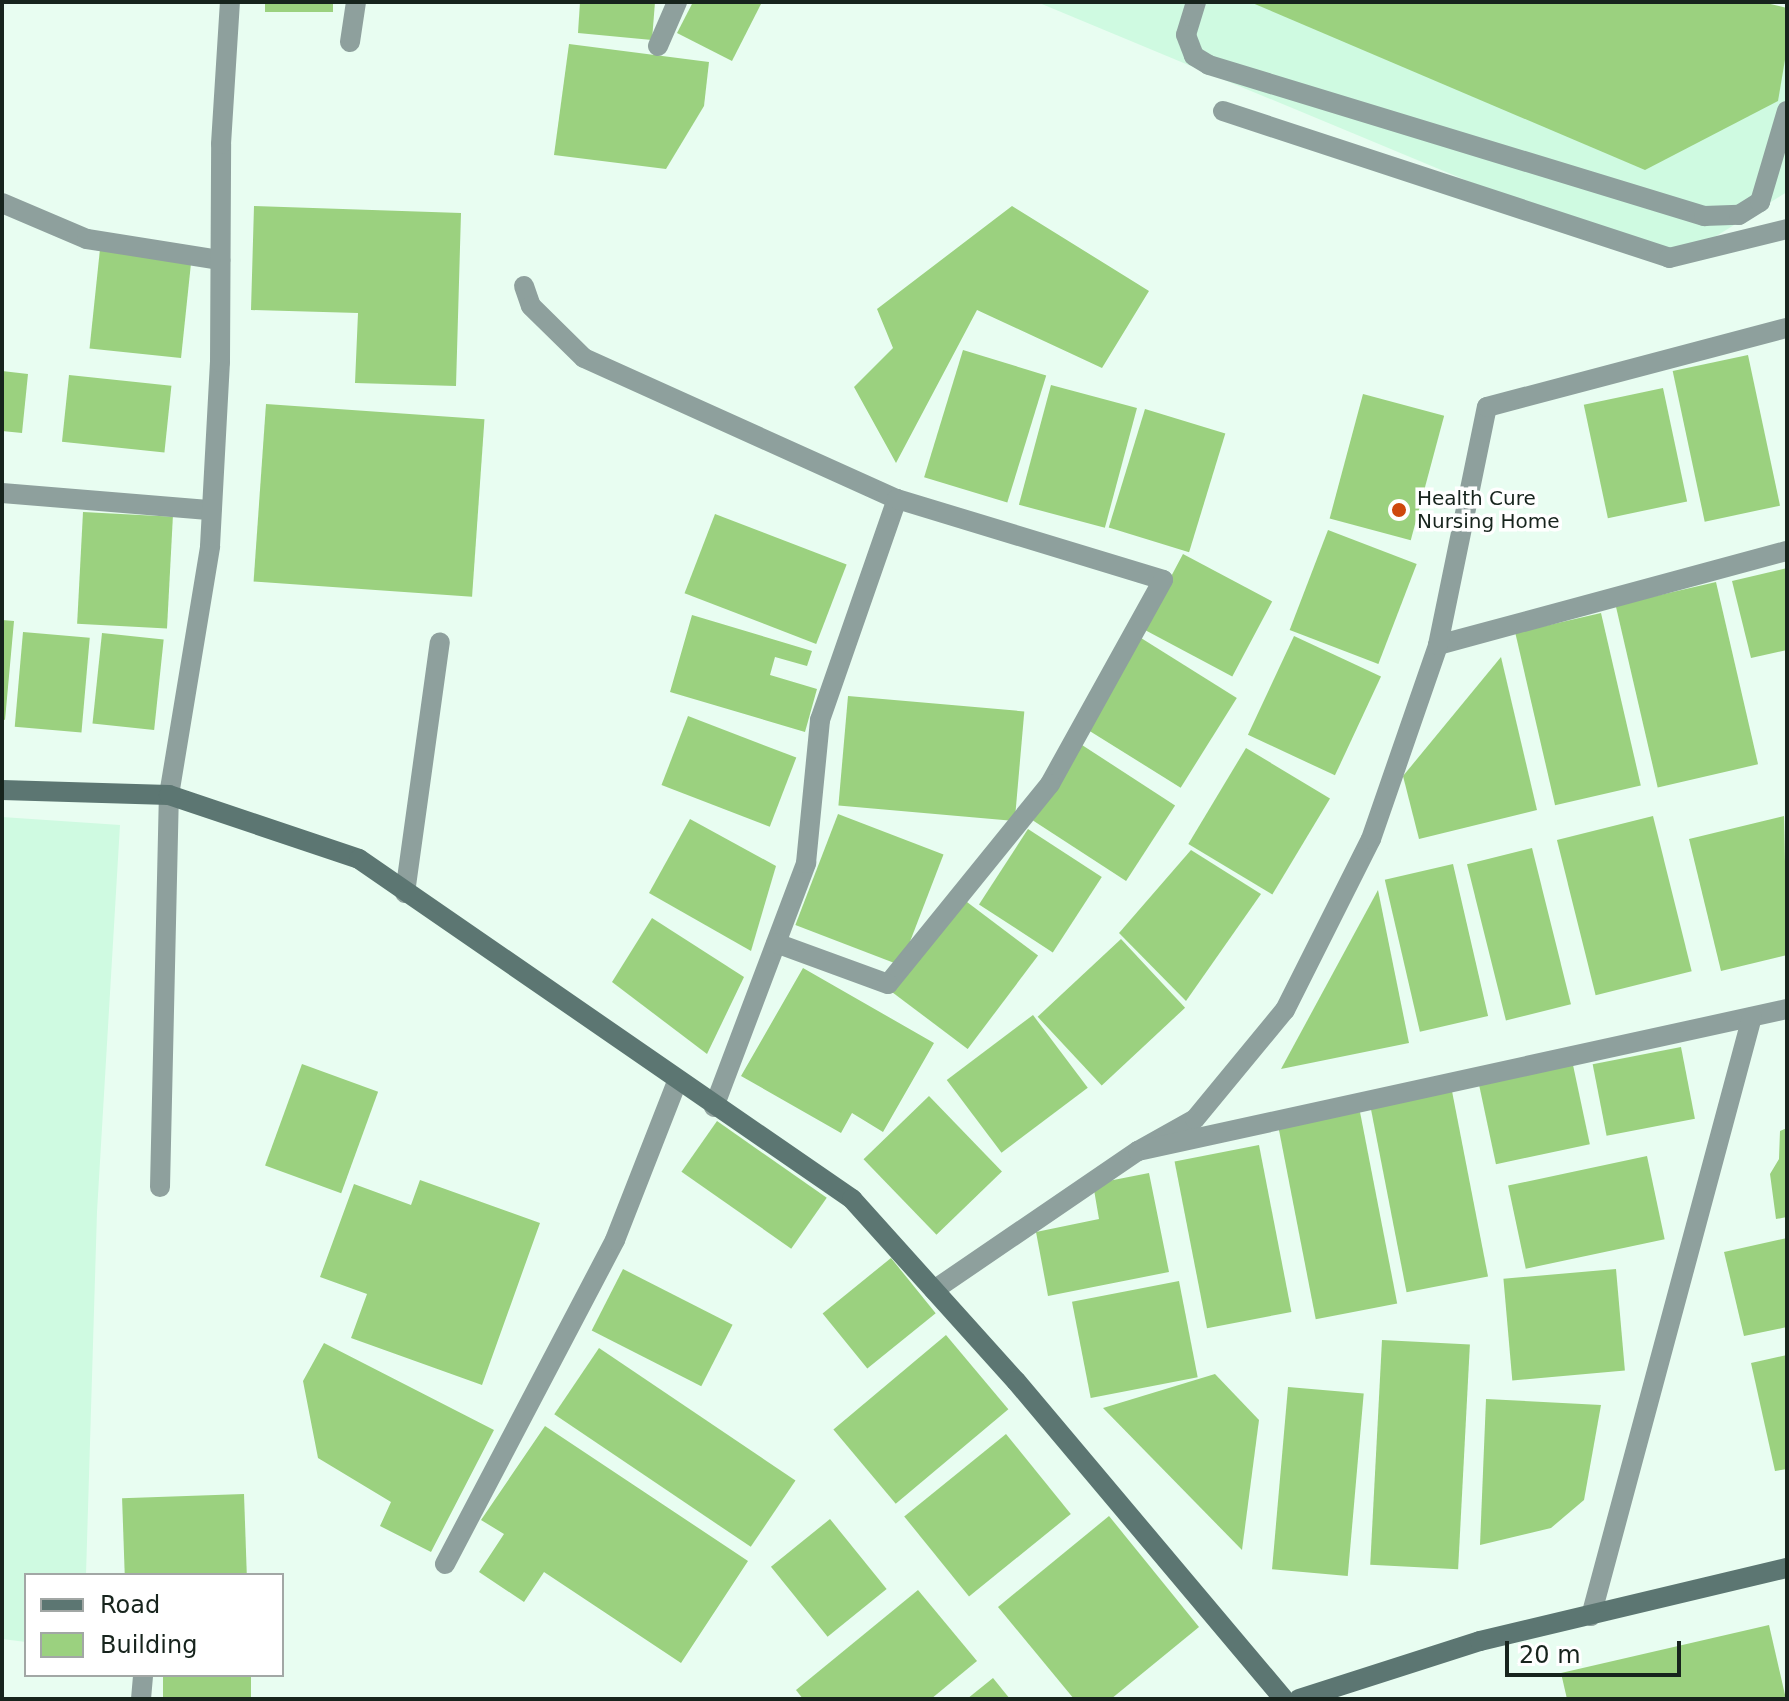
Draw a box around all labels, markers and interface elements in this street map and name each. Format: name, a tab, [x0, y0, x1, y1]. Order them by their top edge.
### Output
place label: Health Cure Nursing Home	[1417, 486, 1560, 533]
marker: Health Cure Nursing Home	[1388, 499, 1410, 521]
legend	[24, 1573, 284, 1677]
text: Road	[100, 1591, 160, 1619]
scale bar	[1509, 1625, 1685, 1675]
text: Building	[100, 1631, 197, 1659]
text: 20 m	[1519, 1641, 1581, 1669]

